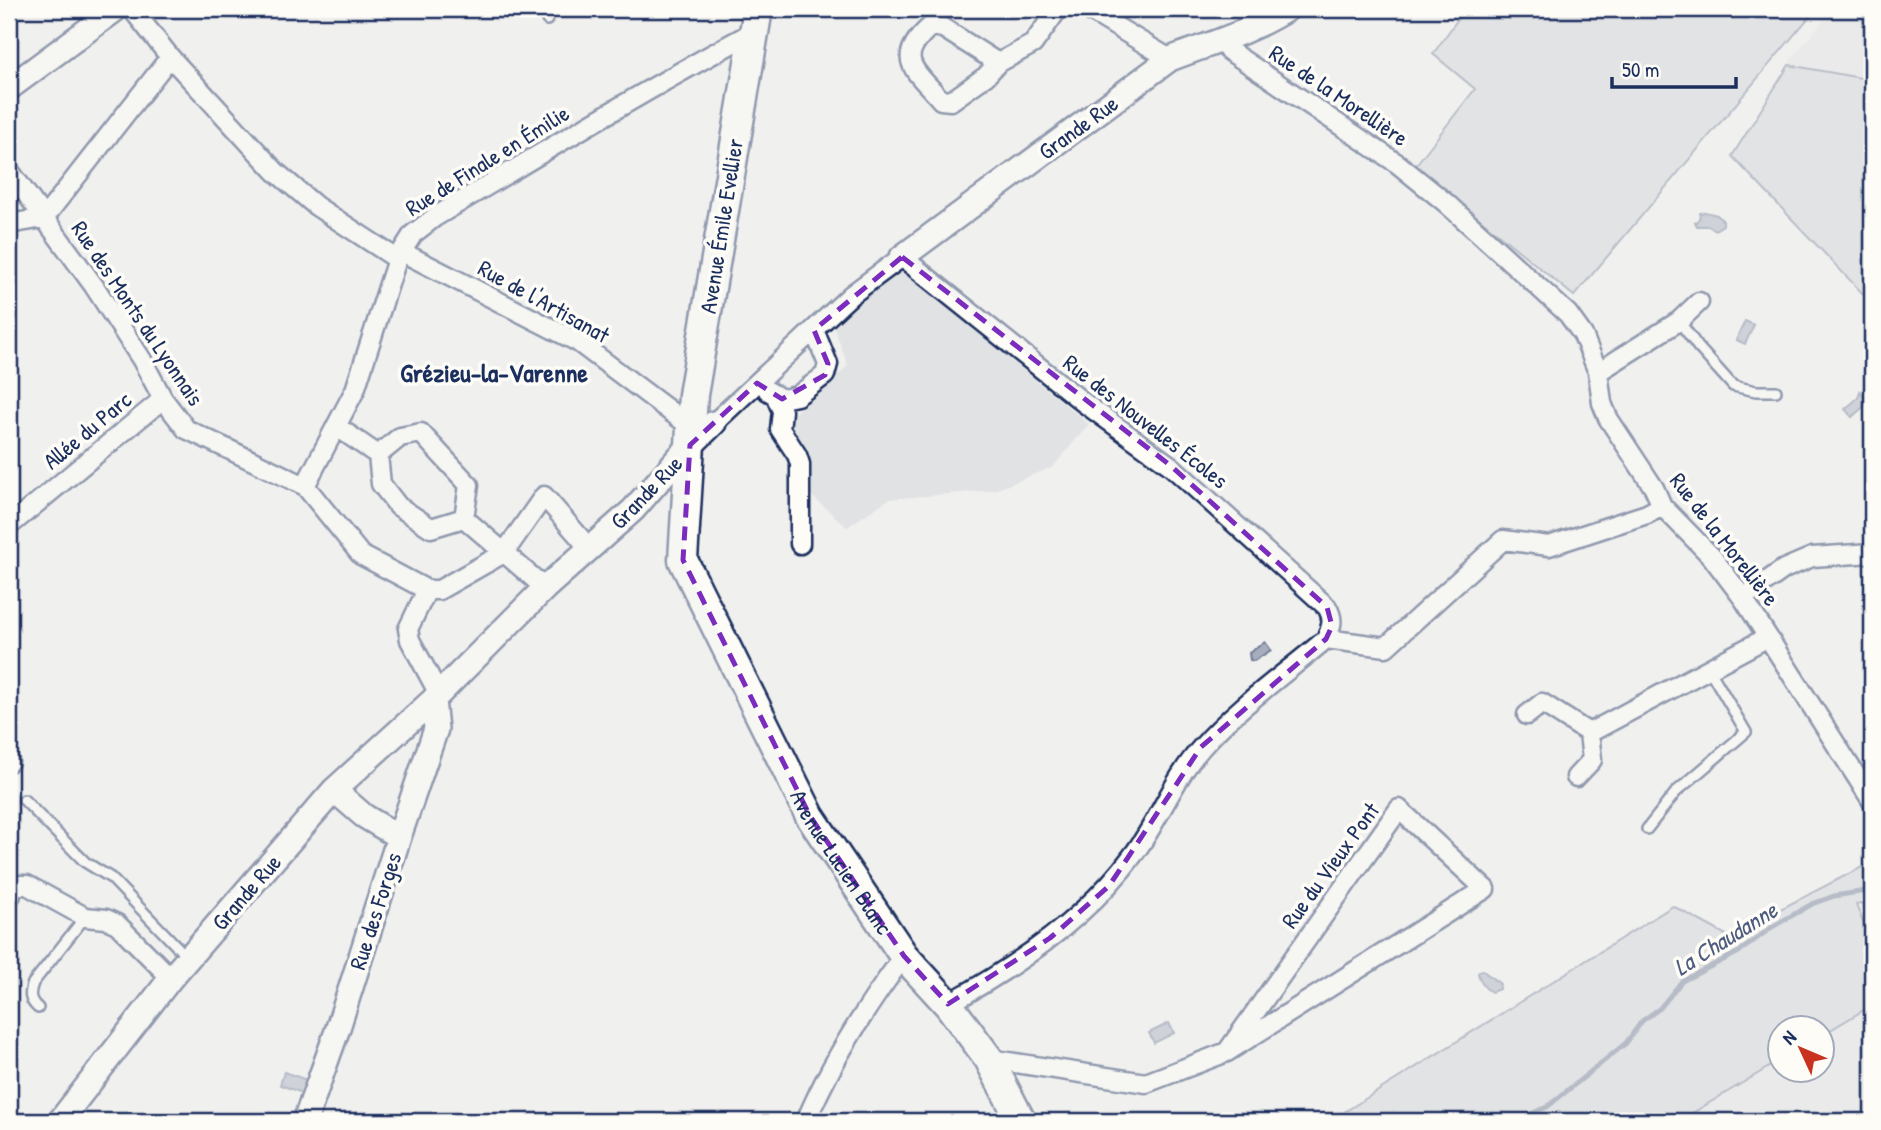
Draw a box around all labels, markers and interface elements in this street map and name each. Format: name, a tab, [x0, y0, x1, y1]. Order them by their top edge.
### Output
street label: Rue de la Morellière	[1264, 37, 1414, 153]
scale bar	[1612, 46, 1736, 90]
text: 50 m	[1622, 55, 1659, 84]
street label: Grande Rue	[1032, 88, 1124, 166]
street label: Rue de Finale en Émilie	[399, 97, 575, 223]
street label: Avenue Émile Evellier	[692, 136, 750, 316]
street label: Rue des Monts du Lyonnais	[65, 215, 211, 412]
street label: Rue de l'Artisanat	[473, 252, 616, 350]
street label: Rue des Nouvelles Écoles	[1057, 347, 1235, 495]
district label: Grézieu-la-Varenne	[400, 355, 588, 390]
street label: Allée du Parc	[36, 384, 138, 476]
street label: Grande Rue	[603, 448, 689, 536]
street label: Rue de la Morellière	[1663, 466, 1787, 612]
street label: Avenue Lucien Blanc	[784, 784, 900, 940]
street label: Rue du Vieux Pont	[1274, 795, 1387, 934]
street label: Grande Rue	[204, 847, 288, 937]
street label: Rue des Forges	[342, 848, 409, 973]
water label: La Chaudanne	[1667, 893, 1784, 982]
north arrow	[1766, 1014, 1836, 1084]
text: N	[1776, 1025, 1802, 1050]

